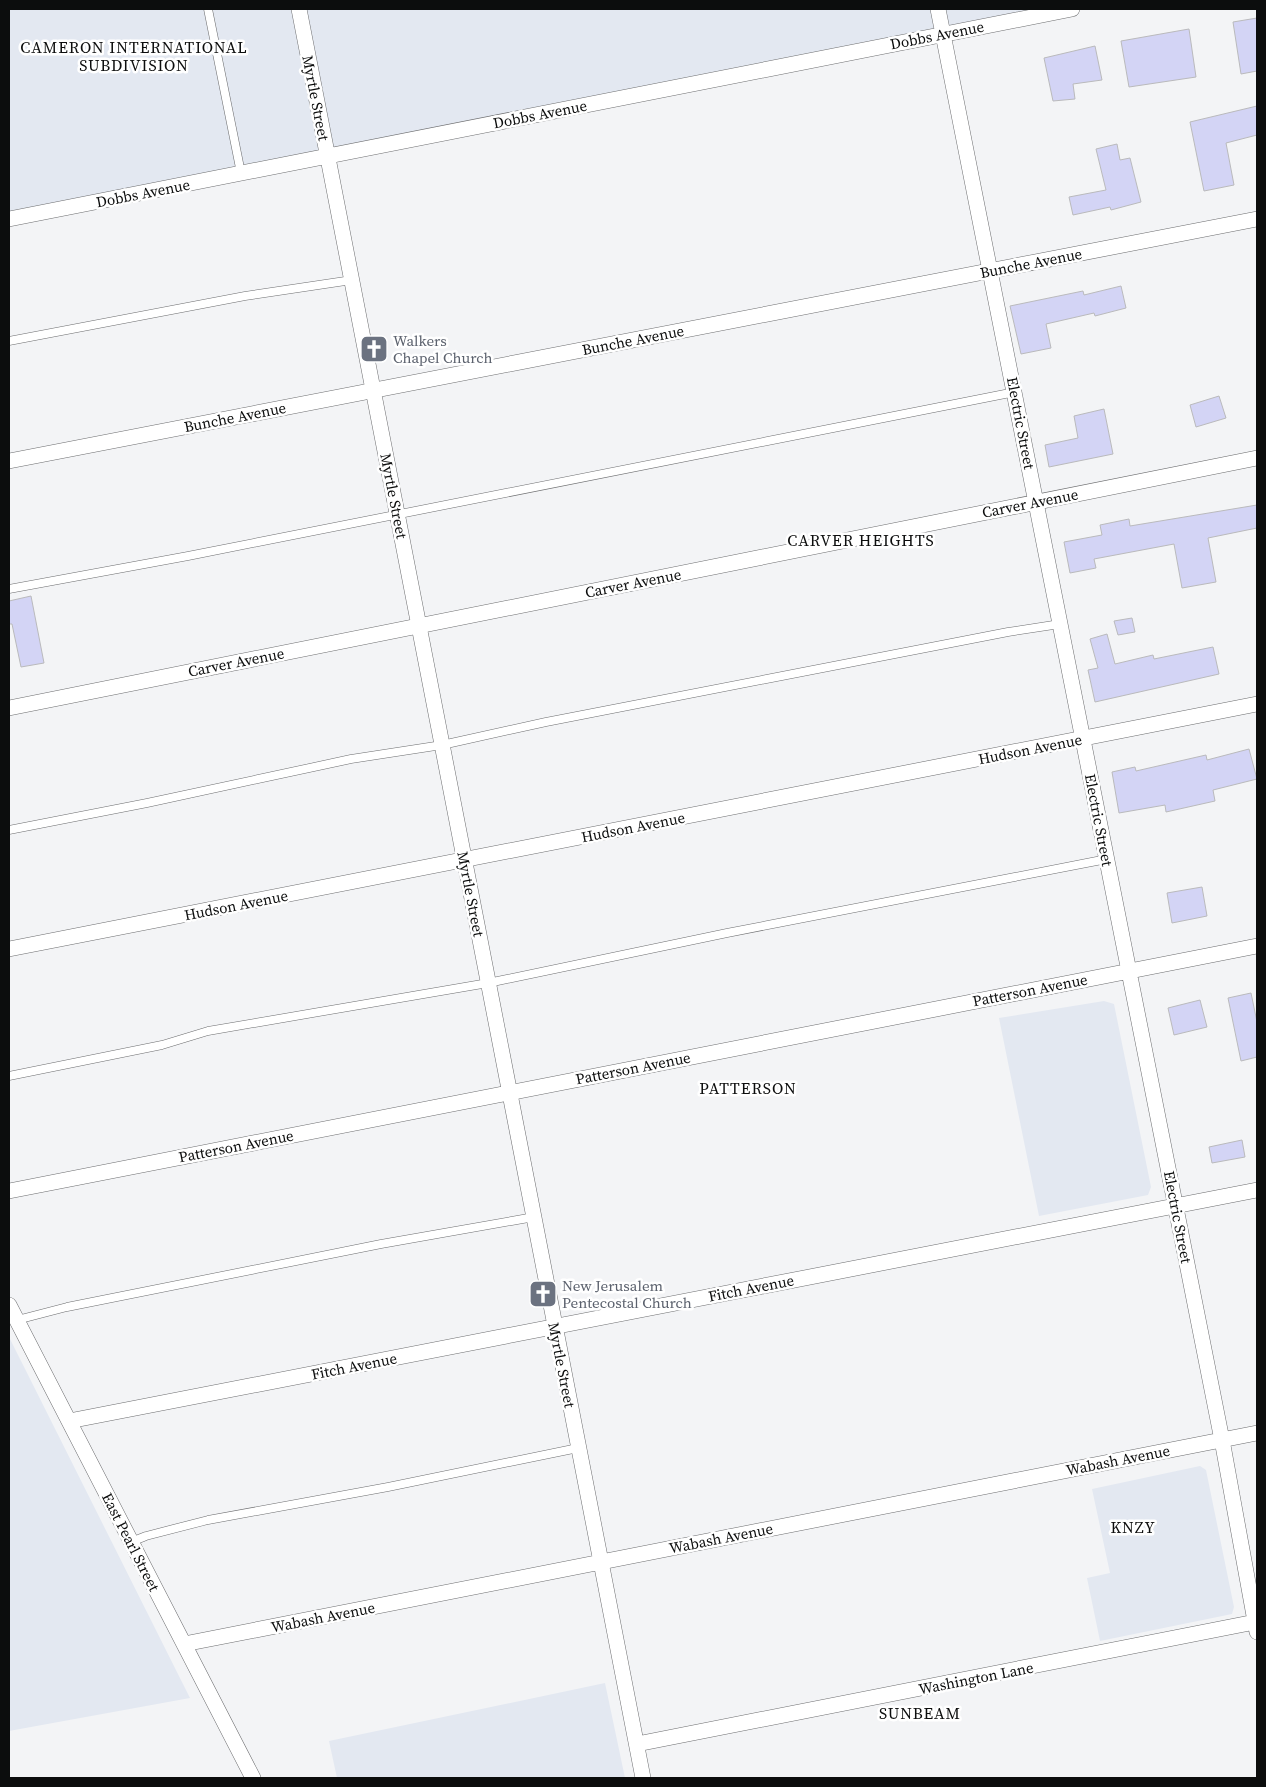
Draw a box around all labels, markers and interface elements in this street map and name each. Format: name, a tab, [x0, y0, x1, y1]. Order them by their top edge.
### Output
street label: Dobbs Avenue	[888, 16, 986, 54]
district label: CAMERON INTERNATIONAL SUBDIVISION	[20, 36, 248, 76]
street label: Myrtle Street	[297, 53, 335, 143]
street label: Dobbs Avenue	[491, 95, 589, 133]
street label: Dobbs Avenue	[94, 174, 192, 212]
street label: Bunche Avenue	[978, 243, 1084, 283]
street label: Bunche Avenue	[580, 320, 686, 360]
place label: Walkers Chapel Church	[393, 330, 493, 368]
church icon: Walkers Chapel Church	[359, 334, 389, 364]
street label: Electric Street	[1002, 375, 1040, 471]
street label: Bunche Avenue	[182, 397, 288, 437]
street label: Myrtle Street	[375, 451, 413, 541]
street label: Carver Avenue	[980, 483, 1080, 523]
district label: CARVER HEIGHTS	[787, 529, 935, 551]
street label: Carver Avenue	[583, 563, 683, 603]
street label: Carver Avenue	[186, 642, 286, 682]
street label: Hudson Avenue	[976, 729, 1084, 769]
street label: Electric Street	[1080, 772, 1118, 868]
street label: Hudson Avenue	[579, 807, 687, 847]
street label: Myrtle Street	[452, 849, 490, 939]
street label: Hudson Avenue	[182, 885, 290, 925]
street label: Patterson Avenue	[971, 968, 1090, 1011]
street label: Patterson Avenue	[574, 1046, 693, 1089]
district label: PATTERSON	[699, 1077, 797, 1099]
street label: Patterson Avenue	[177, 1124, 296, 1167]
street label: Electric Street	[1159, 1169, 1197, 1265]
street label: Fitch Avenue	[706, 1269, 796, 1307]
place label: New Jerusalem Pentecostal Church	[562, 1275, 692, 1313]
church icon: New Jerusalem Pentecostal Church	[528, 1279, 558, 1309]
street label: Myrtle Street	[543, 1320, 581, 1410]
street label: Fitch Avenue	[309, 1347, 399, 1385]
street label: Wabash Avenue	[1064, 1440, 1172, 1480]
street label: East Pearl Street	[97, 1489, 165, 1595]
district label: KNZY	[1110, 1516, 1156, 1538]
street label: Wabash Avenue	[667, 1518, 775, 1558]
street label: Wabash Avenue	[269, 1597, 377, 1637]
street label: Washington Lane	[917, 1656, 1036, 1699]
district label: SUNBEAM	[879, 1702, 961, 1724]

